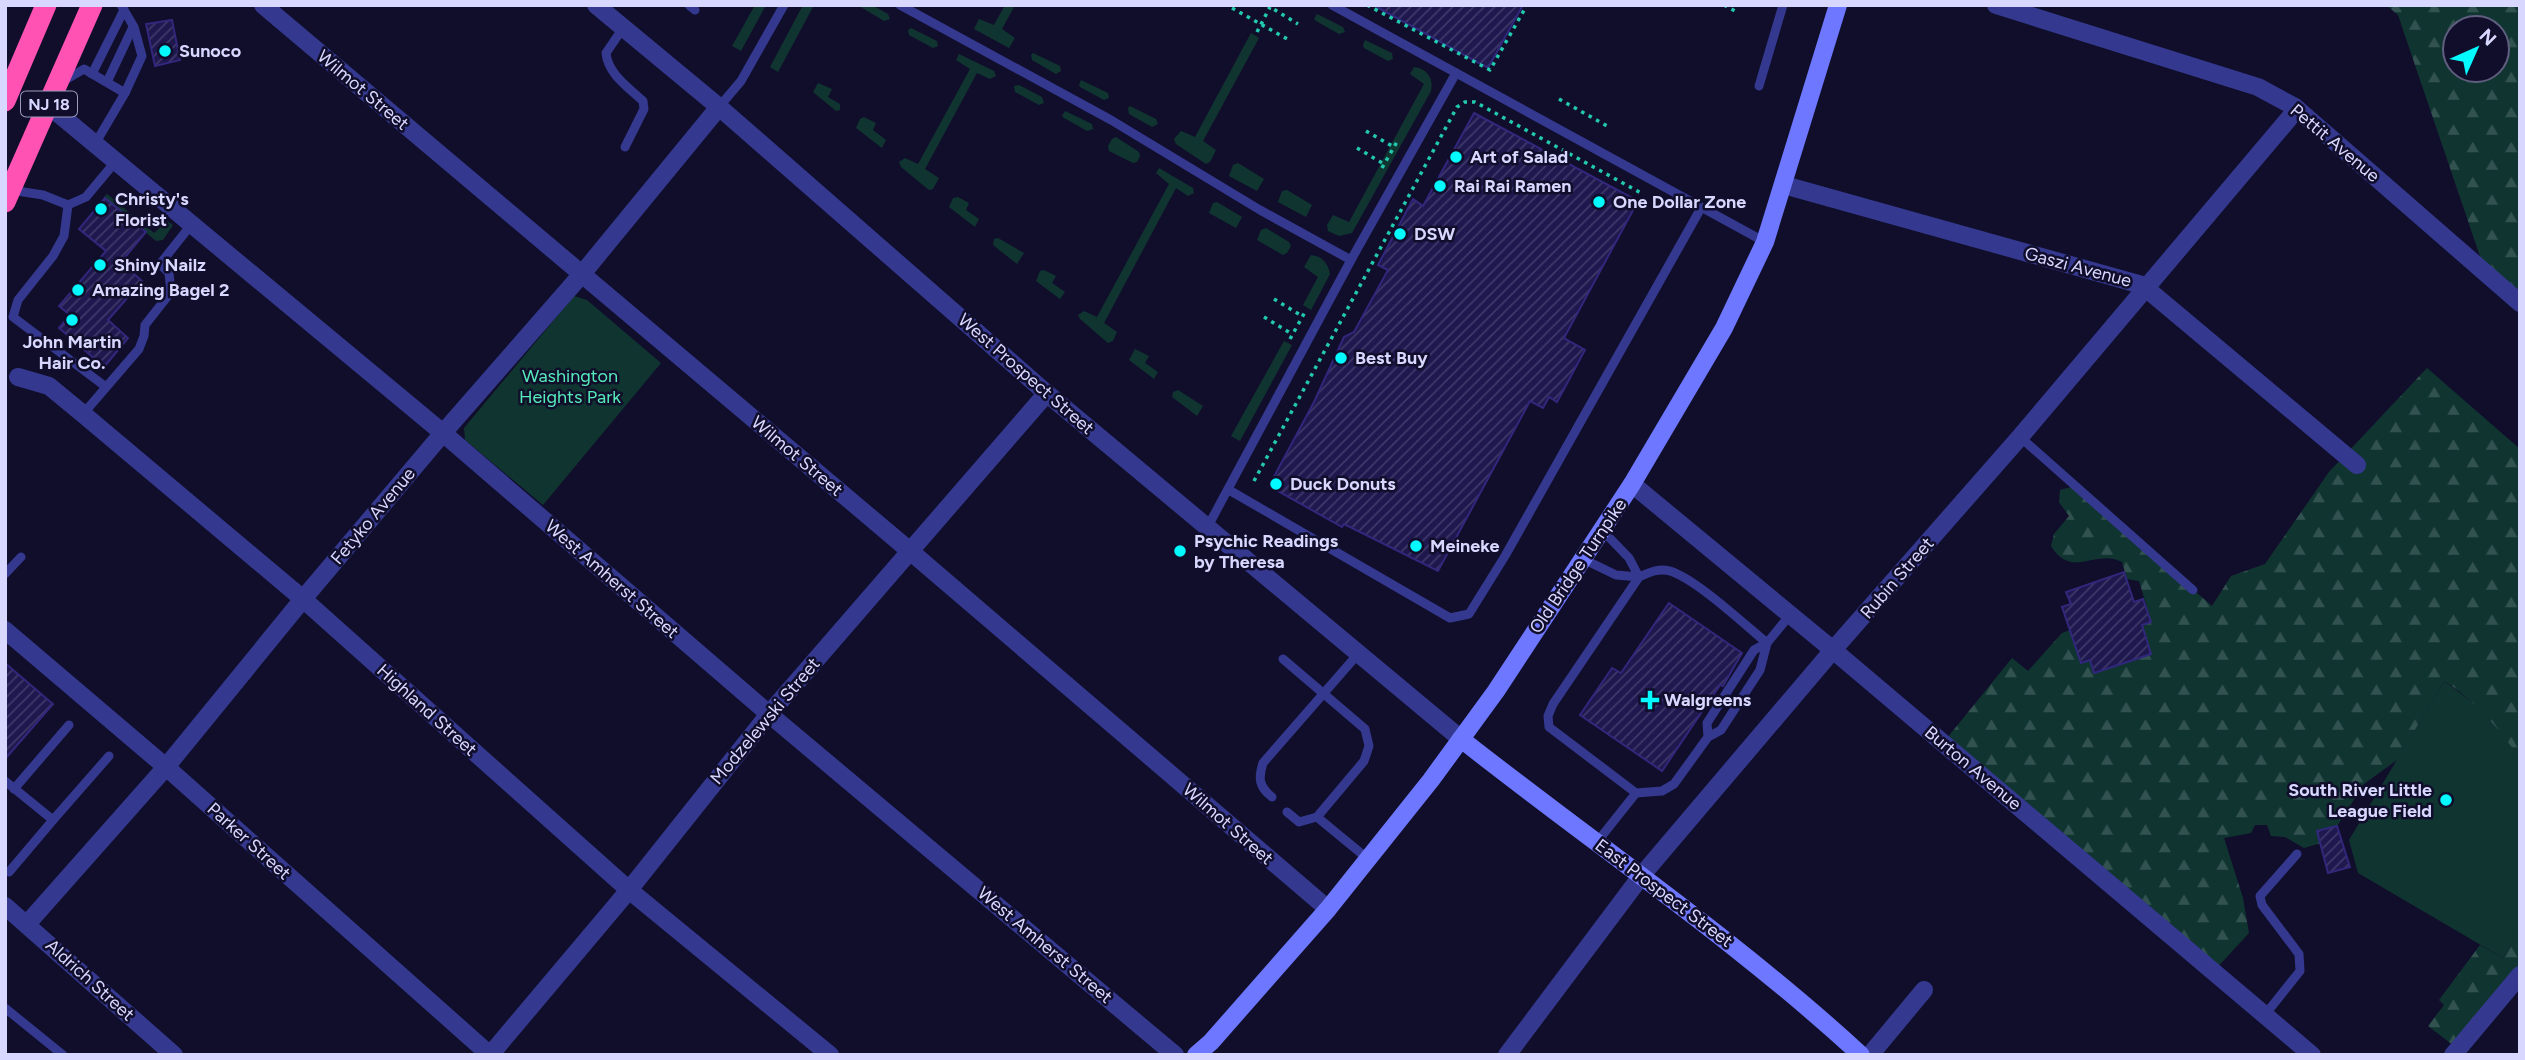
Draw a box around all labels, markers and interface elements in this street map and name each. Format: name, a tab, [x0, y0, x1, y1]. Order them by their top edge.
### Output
north arrow	[2441, 14, 2511, 84]
text: N	[2474, 24, 2501, 51]
place label: Sunoco	[179, 40, 241, 62]
marker: Sunoco	[157, 43, 173, 59]
street label: Wilmot Street	[313, 45, 413, 135]
road number: NJ 18	[21, 92, 77, 116]
street label: Pettit Avenue	[2286, 99, 2384, 187]
place label: Art of Salad	[1470, 146, 1568, 168]
marker: Art of Salad	[1448, 149, 1464, 165]
place label: Rai Rai Ramen	[1454, 175, 1572, 197]
marker: Rai Rai Ramen	[1432, 178, 1448, 194]
place label: Christy's Florist	[115, 188, 189, 231]
place label: One Dollar Zone	[1613, 191, 1746, 213]
marker: One Dollar Zone	[1591, 194, 1607, 210]
marker: Christy's Florist	[93, 201, 109, 217]
place label: DSW	[1414, 223, 1456, 245]
marker: DSW	[1392, 226, 1408, 242]
street label: Gaszi Avenue	[2022, 242, 2134, 292]
place label: Shiny Nailz	[114, 254, 206, 276]
marker: Shiny Nailz	[92, 257, 108, 273]
place label: Amazing Bagel 2	[92, 279, 229, 301]
marker: Amazing Bagel 2	[70, 282, 86, 298]
street label: West Prospect Street	[953, 309, 1099, 439]
marker: John Martin Hair Co.	[64, 312, 80, 328]
place label: John Martin Hair Co.	[22, 331, 122, 374]
place label: Best Buy	[1355, 347, 1428, 369]
marker: Best Buy	[1333, 350, 1349, 366]
park label: Washington Heights Park	[519, 365, 621, 408]
street label: Wilmot Street	[747, 411, 847, 501]
street label: Fetyko Avenue	[326, 463, 420, 569]
place label: Duck Donuts	[1290, 473, 1396, 495]
marker: Duck Donuts	[1268, 476, 1284, 492]
street label: Old Bridge Turnpike	[1525, 494, 1631, 638]
street label: West Amherst Street	[541, 515, 683, 643]
place label: Psychic Readings by Theresa	[1194, 530, 1339, 573]
street label: Rubin Street	[1856, 533, 1939, 623]
place label: Meineke	[1430, 535, 1500, 557]
marker: Meineke	[1408, 538, 1424, 554]
marker: Psychic Readings by Theresa	[1172, 543, 1188, 559]
street label: Modzelewski Street	[706, 653, 825, 789]
street label: Highland Street	[372, 659, 482, 761]
place label: Walgreens	[1664, 689, 1752, 711]
marker: Walgreens	[1642, 692, 1658, 708]
street label: Burton Avenue	[1920, 721, 2026, 815]
street label: Wilmot Street	[1178, 779, 1278, 869]
place label: South River Little League Field	[2288, 779, 2432, 822]
marker: South River Little League Field	[2438, 792, 2454, 808]
street label: Parker Street	[203, 798, 295, 884]
street label: East Prospect Street	[1591, 834, 1737, 952]
street label: West Amherst Street	[973, 882, 1117, 1008]
street label: Aldrich Street	[41, 934, 139, 1026]

